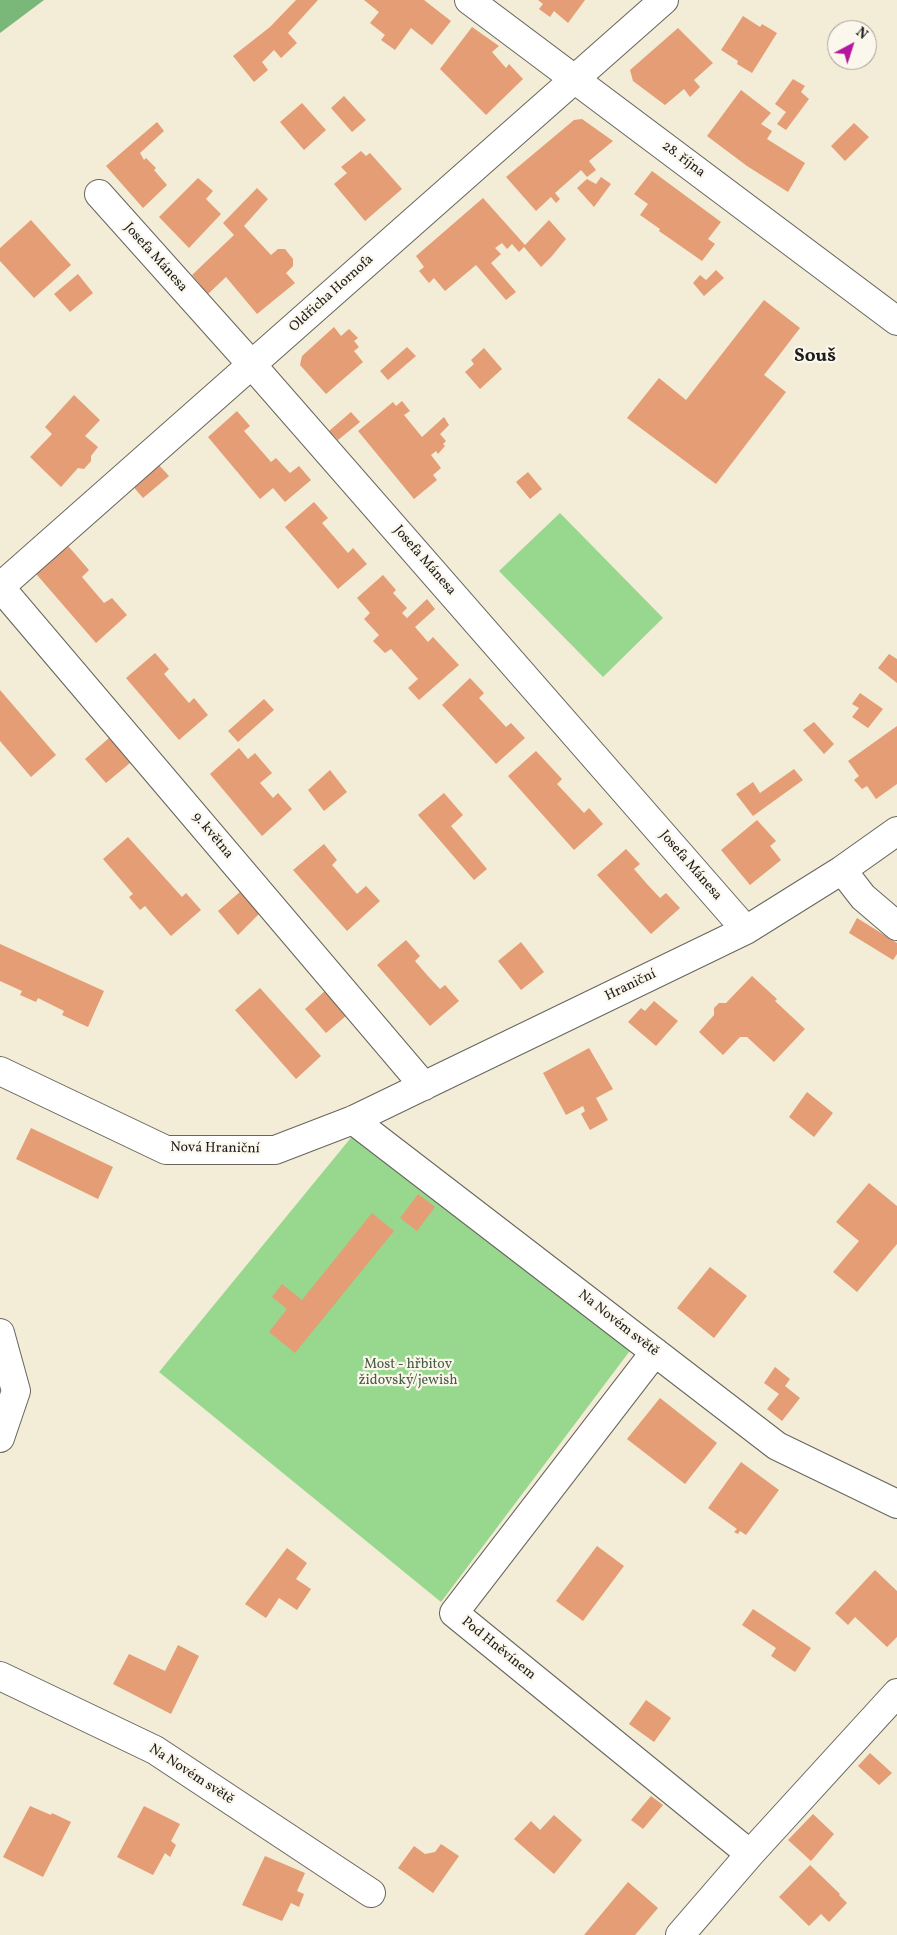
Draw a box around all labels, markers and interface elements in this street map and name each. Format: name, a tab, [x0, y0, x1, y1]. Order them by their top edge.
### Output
north arrow	[827, 20, 877, 70]
text: N	[851, 23, 871, 44]
street label: 28. října	[658, 138, 708, 182]
street label: Josefa Mánesa	[120, 220, 190, 296]
street label: Oldřicha Hornofa	[286, 252, 378, 336]
district label: Souš	[794, 347, 836, 369]
street label: Josefa Mánesa	[389, 523, 459, 599]
street label: 9. května	[188, 809, 236, 863]
street label: Josefa Mánesa	[655, 828, 725, 904]
street label: Hraniční	[603, 966, 659, 1006]
street label: Nová Hraniční	[170, 1140, 260, 1158]
street label: Na Novém světě	[574, 1287, 662, 1361]
park label: Most - hřbitov židovský/jewish	[359, 1357, 457, 1390]
street label: Pod Hněvínem	[458, 1614, 538, 1684]
street label: Na Novém světě	[145, 1741, 237, 1809]

